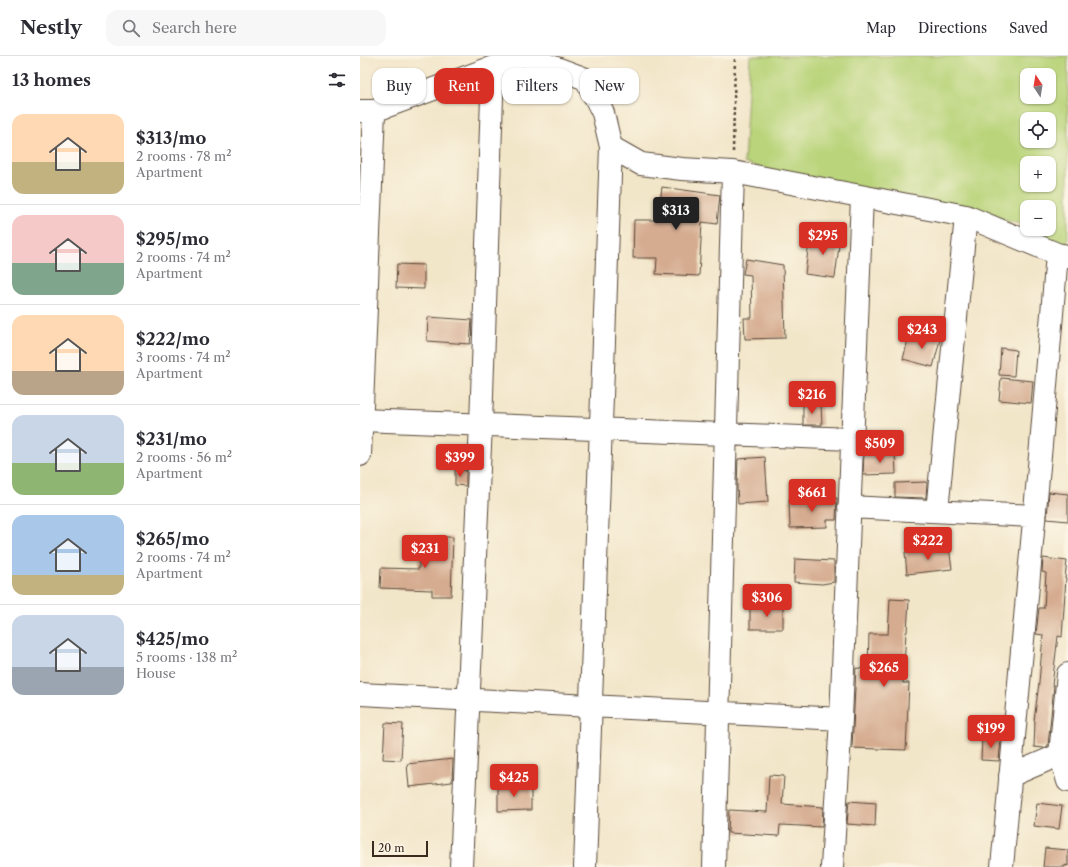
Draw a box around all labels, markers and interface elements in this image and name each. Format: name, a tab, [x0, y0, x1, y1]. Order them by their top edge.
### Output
search box	[106, 10, 386, 46]
text: Nestly	[20, 16, 82, 39]
icon: search	[120, 17, 142, 39]
text: Search here	[152, 18, 237, 37]
text: Map	[866, 19, 896, 37]
text: Directions	[918, 19, 987, 37]
text: Saved	[1009, 19, 1048, 37]
chip: Buy	[372, 68, 426, 104]
chip: Rent	[434, 68, 494, 104]
chip: Filters	[502, 68, 572, 104]
chip: New	[580, 68, 639, 104]
north arrow	[1020, 68, 1056, 104]
map controls	[1020, 68, 1056, 236]
icon: filters	[326, 69, 348, 91]
text: 13 homes	[12, 70, 91, 90]
button: locate	[1020, 112, 1056, 148]
text: $313/mo	[136, 128, 206, 148]
icon: home	[44, 130, 92, 178]
text: 2 rooms · 78 m²	[136, 148, 232, 164]
button: +	[1020, 156, 1056, 192]
text: Apartment	[136, 164, 203, 180]
pin: $313	[652, 197, 700, 231]
button: −	[1020, 200, 1056, 236]
text: $313	[662, 202, 690, 218]
pin: $295	[799, 222, 847, 256]
text: $295	[808, 227, 838, 243]
text: $295/mo	[136, 229, 209, 249]
icon: home	[44, 231, 92, 279]
text: 2 rooms · 74 m²	[136, 249, 231, 265]
text: Apartment	[136, 265, 203, 281]
pin: $243	[898, 316, 946, 350]
text: $243	[907, 321, 937, 337]
text: $222/mo	[136, 329, 210, 349]
icon: home	[44, 331, 92, 379]
text: 3 rooms · 74 m²	[136, 349, 231, 365]
text: Apartment	[136, 365, 203, 381]
pin: $216	[788, 381, 836, 415]
text: $216	[798, 386, 826, 402]
text: $231/mo	[136, 429, 207, 449]
pin: $509	[856, 430, 904, 464]
icon: home	[44, 431, 92, 479]
text: $509	[865, 435, 895, 451]
pin: $399	[436, 444, 484, 478]
text: 2 rooms · 56 m²	[136, 449, 232, 465]
text: $399	[445, 449, 475, 465]
text: Apartment	[136, 465, 203, 481]
pin: $661	[788, 479, 836, 513]
text: $661	[798, 484, 826, 500]
pin: $222	[904, 527, 952, 561]
text: $265/mo	[136, 529, 209, 549]
icon: home	[44, 531, 92, 579]
text: $222	[913, 532, 943, 548]
pin: $231	[401, 535, 449, 569]
text: $231	[411, 540, 439, 556]
text: 2 rooms · 74 m²	[136, 549, 231, 565]
text: Apartment	[136, 565, 203, 581]
pin: $306	[743, 584, 791, 618]
text: $306	[752, 589, 782, 605]
text: $425/mo	[136, 629, 209, 649]
icon: home	[44, 631, 92, 679]
text: 5 rooms · 138 m²	[136, 649, 237, 665]
pin: $265	[860, 654, 908, 688]
text: $265	[869, 659, 899, 675]
text: House	[136, 665, 176, 681]
pin: $199	[967, 715, 1015, 749]
text: $199	[977, 720, 1005, 736]
pin: $425	[490, 764, 538, 798]
text: $425	[499, 769, 529, 785]
scale bar	[372, 839, 428, 858]
text: 20 m	[378, 841, 404, 855]

